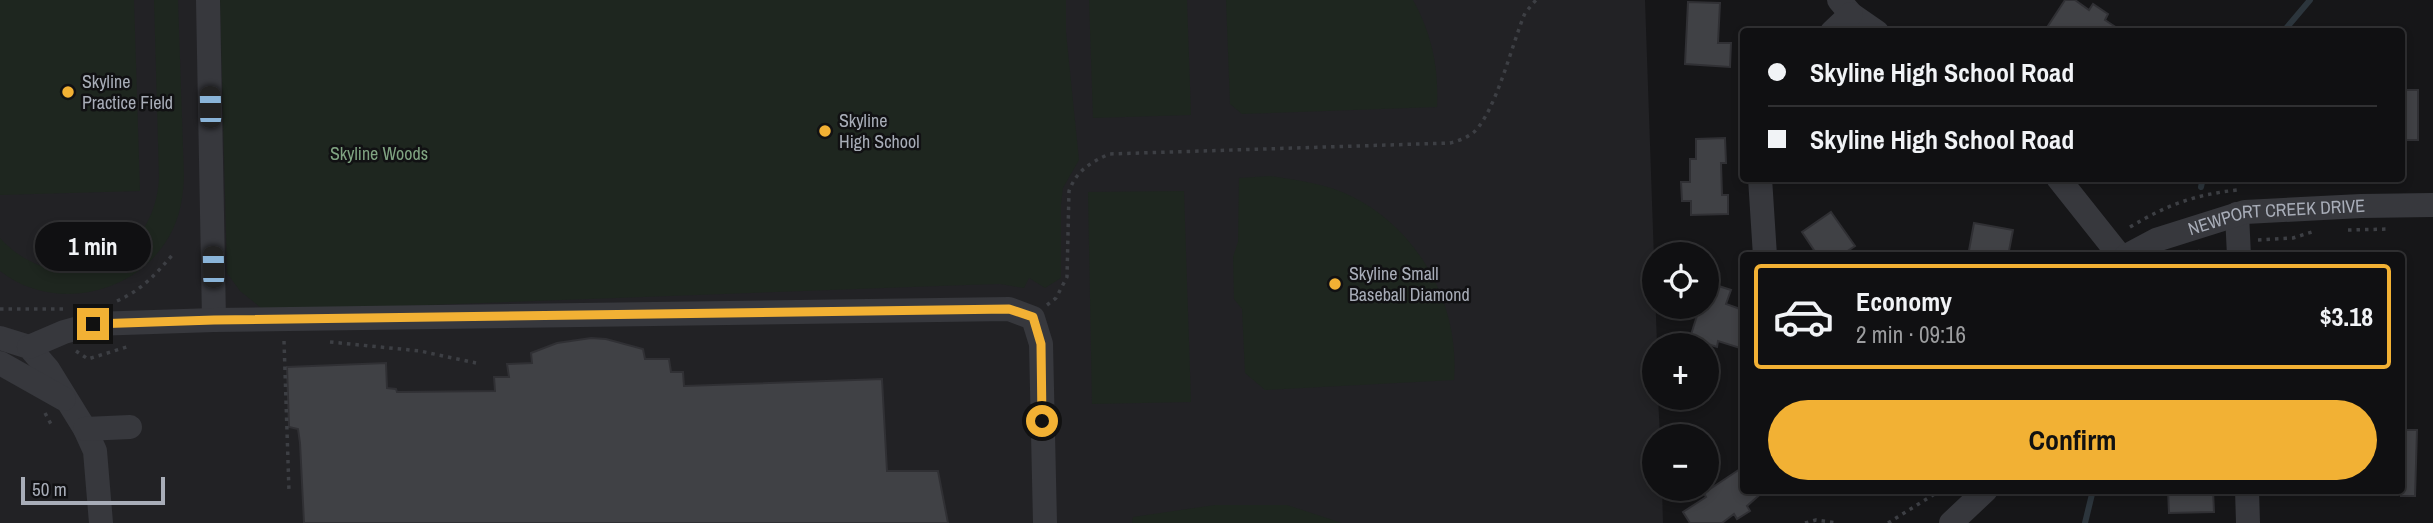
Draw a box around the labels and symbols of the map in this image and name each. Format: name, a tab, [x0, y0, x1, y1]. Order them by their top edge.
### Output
place label: Skyline Practice Field	[82, 69, 173, 115]
marker: Skyline Practice Field	[60, 84, 76, 100]
car	[200, 86, 221, 128]
place label: Skyline High School	[839, 108, 919, 154]
marker: Skyline High School	[817, 123, 833, 139]
park label: Skyline Woods	[330, 141, 428, 166]
street label: NEWPORT CREEK DRIVE	[2185, 193, 2366, 241]
callout: 1 min	[35, 222, 151, 272]
car	[203, 246, 224, 288]
place label: Skyline Small Baseball Diamond	[1349, 261, 1470, 307]
marker: Skyline Small Baseball Diamond	[1327, 276, 1343, 292]
route end	[77, 308, 109, 340]
route start	[1026, 405, 1058, 437]
scale bar	[21, 474, 164, 506]

